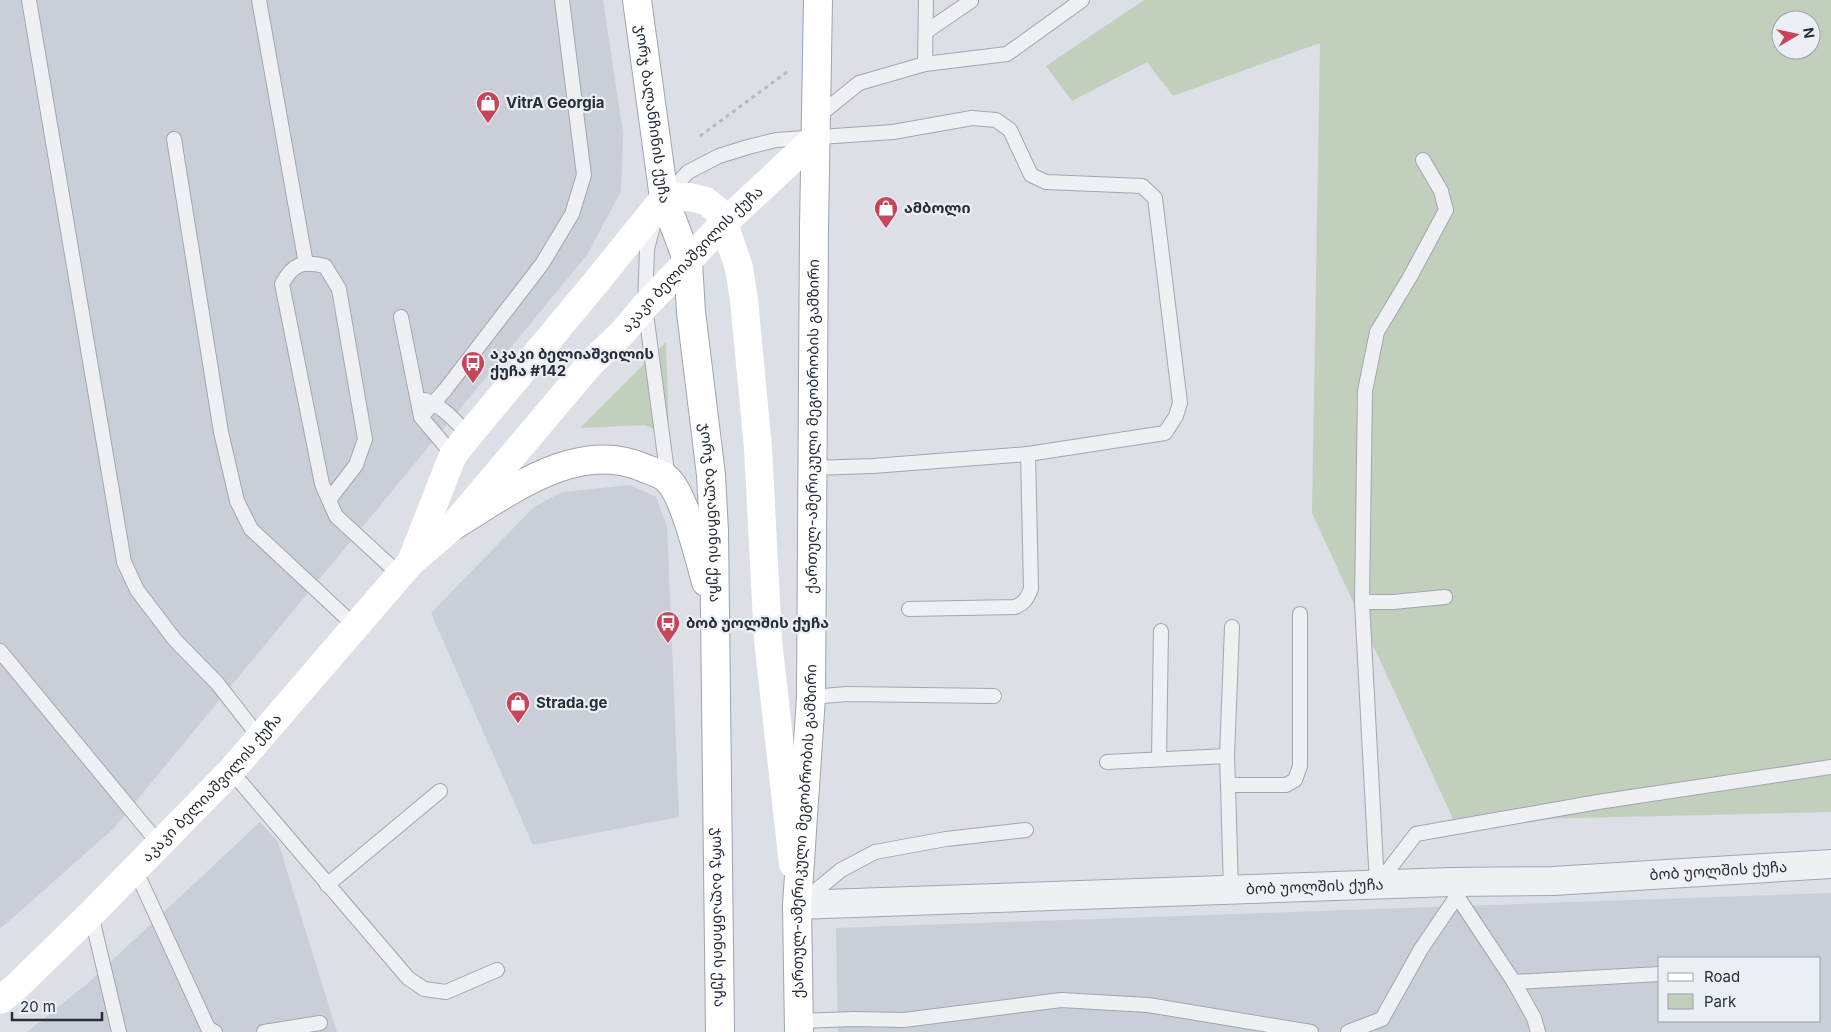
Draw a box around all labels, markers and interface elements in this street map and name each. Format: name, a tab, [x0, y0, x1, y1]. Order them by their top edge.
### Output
north arrow	[1771, 10, 1821, 60]
street label: ჯორჯ ბალანჩინის ქუჩა	[631, 23, 675, 206]
text: N	[1800, 26, 1819, 39]
shop icon: VitrA Georgia	[475, 90, 501, 124]
place label: VitrA Georgia	[506, 93, 604, 112]
street label: აკაკი ბელიაშვილის ქუჩა	[617, 182, 767, 336]
shop icon: ამბოლი	[873, 195, 899, 229]
place label: ამბოლი	[904, 198, 971, 217]
street label: ქართულ-ამერიკული მეგობრობის გამზირი	[802, 259, 823, 594]
place label: აკაკი ბელიაშვილის ქუჩა #142	[490, 344, 654, 380]
bus stop icon: აკაკი ბელიაშვილის ქუჩა #142	[460, 350, 486, 384]
street label: ჯორჯ ბალანჩინის ქუჩა	[696, 422, 725, 602]
bus stop icon: ბობ უოლშის ქუჩა	[655, 610, 681, 644]
place label: ბობ უოლშის ქუჩა	[686, 613, 829, 632]
street label: ქართულ-ამერიკული მეგობრობის გამზირი	[787, 664, 820, 999]
shop icon: Strada.ge	[505, 690, 531, 724]
place label: Strada.ge	[536, 693, 608, 712]
street label: აკაკი ბელიაშვილის ქუჩა	[137, 709, 285, 866]
street label: ჯორჯ ბალანჩინის ქუჩა	[709, 827, 730, 1007]
street label: ბობ უოლშის ქუჩა	[1649, 857, 1788, 884]
street label: ბობ უოლშის ქუჩა	[1245, 874, 1384, 898]
legend	[1658, 957, 1821, 1022]
text: Road	[1704, 967, 1740, 986]
scale bar	[12, 990, 102, 1022]
text: Park	[1704, 992, 1737, 1011]
text: 20 m	[20, 997, 56, 1016]

